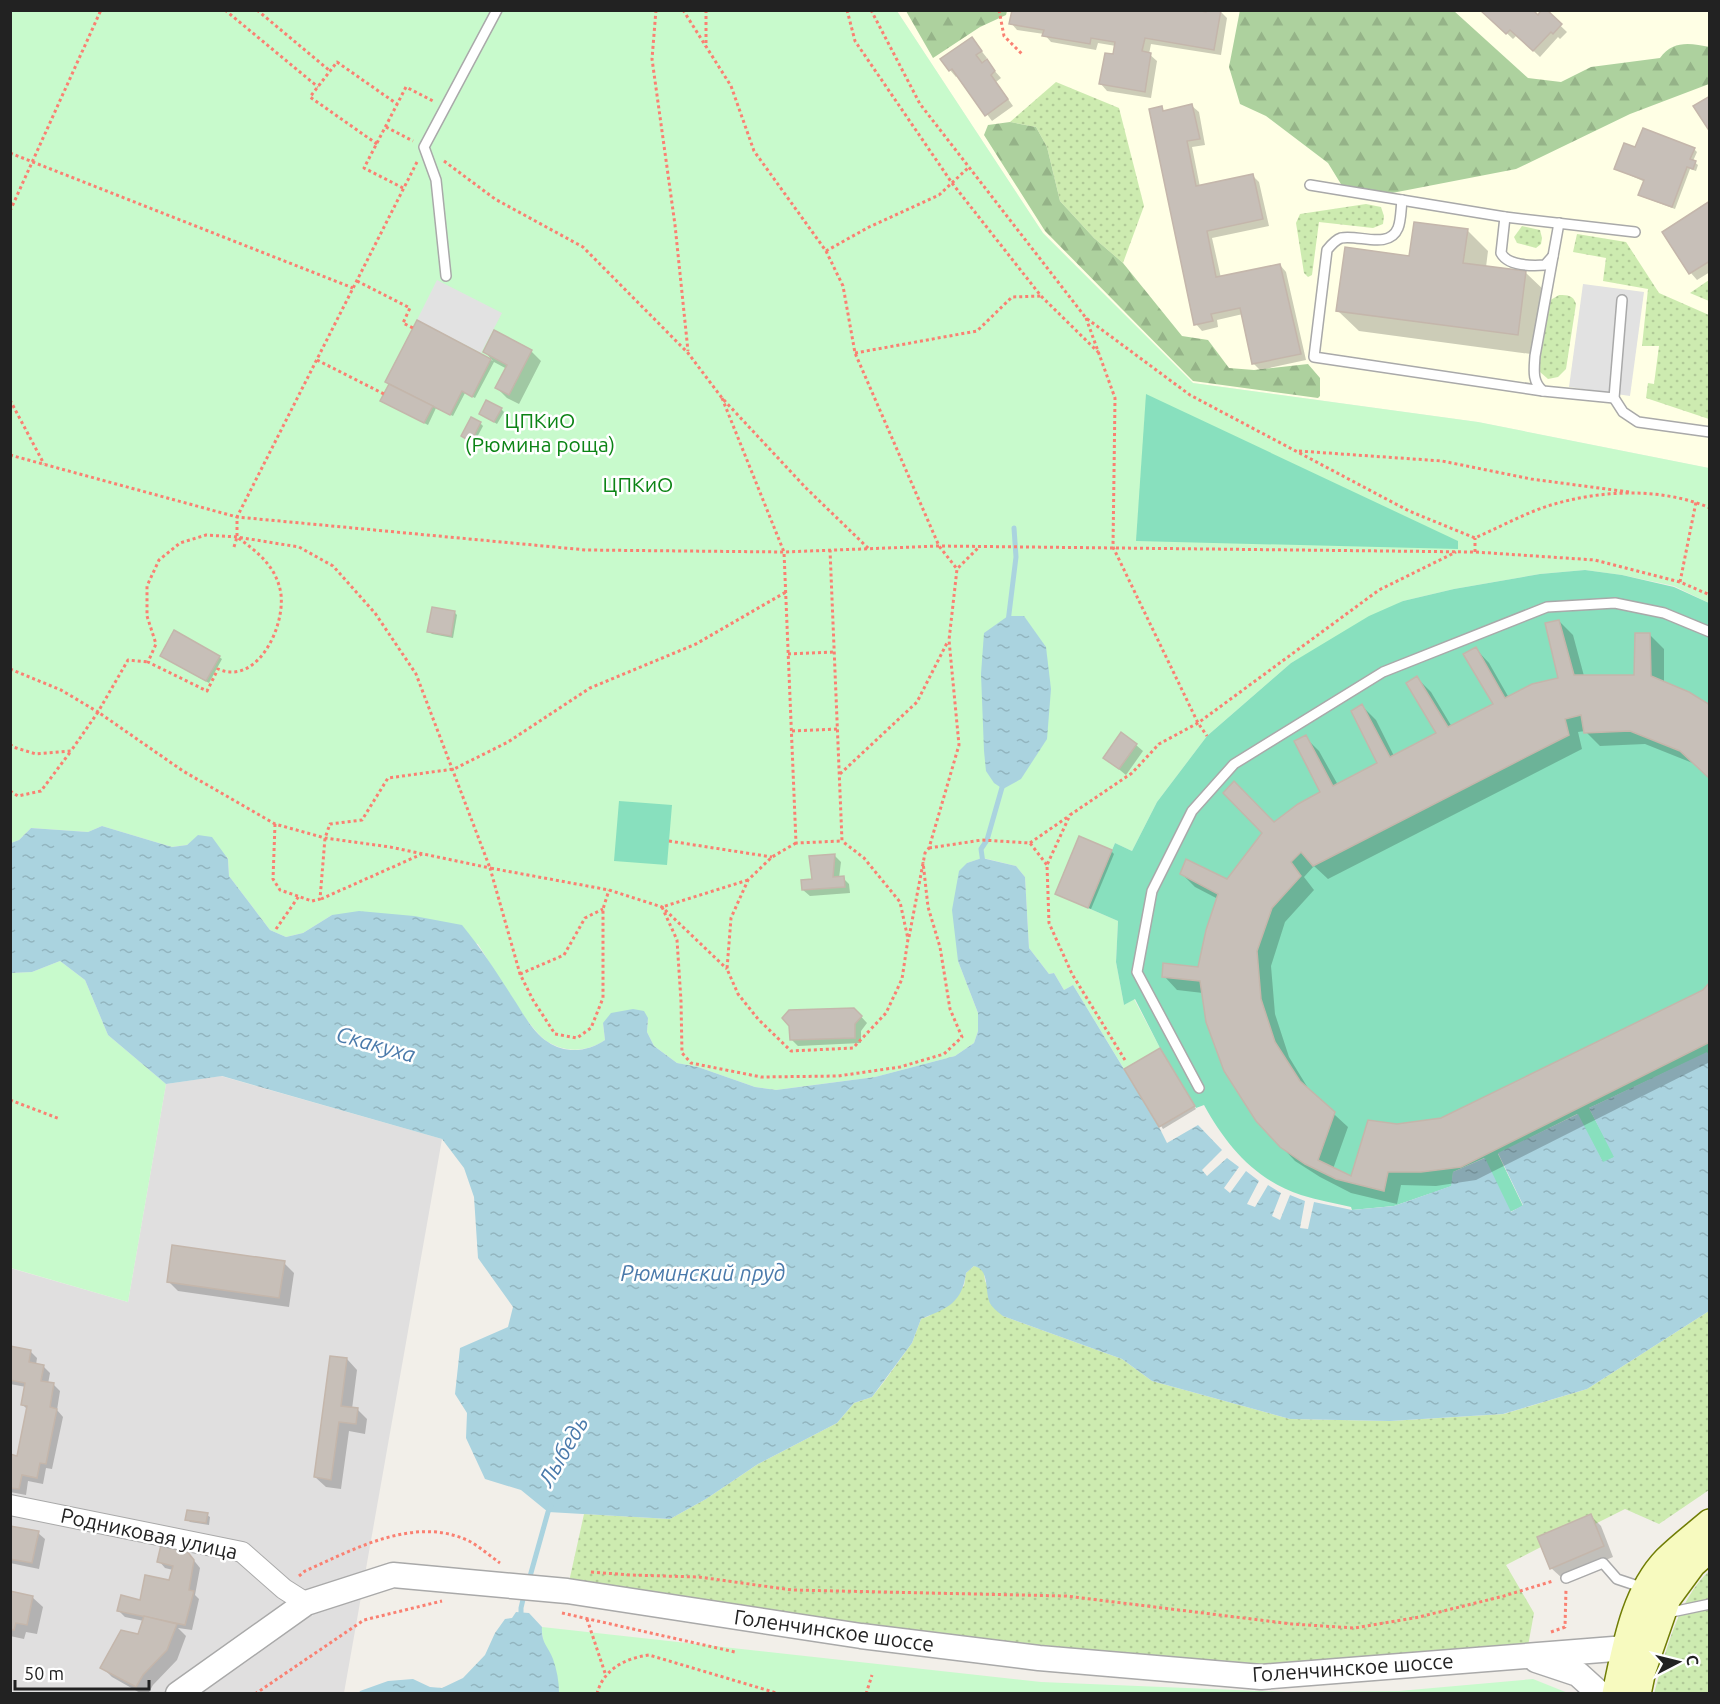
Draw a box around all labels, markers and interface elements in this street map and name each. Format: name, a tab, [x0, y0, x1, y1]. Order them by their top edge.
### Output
park label: ЦПКиО (Рюмина роща)	[465, 408, 615, 456]
park label: ЦПКиО	[603, 472, 673, 496]
water label: Скакуха	[334, 1020, 419, 1067]
water label: Рюминский пруд	[621, 1260, 785, 1285]
water label: Лыбедь	[532, 1411, 593, 1491]
street label: Родниковая улица	[59, 1503, 240, 1563]
street label: Голенчинское шоссе	[733, 1604, 936, 1656]
north arrow	[1648, 1632, 1708, 1692]
street label: Голенчинское шоссе	[1251, 1648, 1454, 1686]
scale bar	[15, 1653, 148, 1691]
text: С	[1683, 1654, 1702, 1666]
text: 50 m	[24, 1663, 64, 1683]

